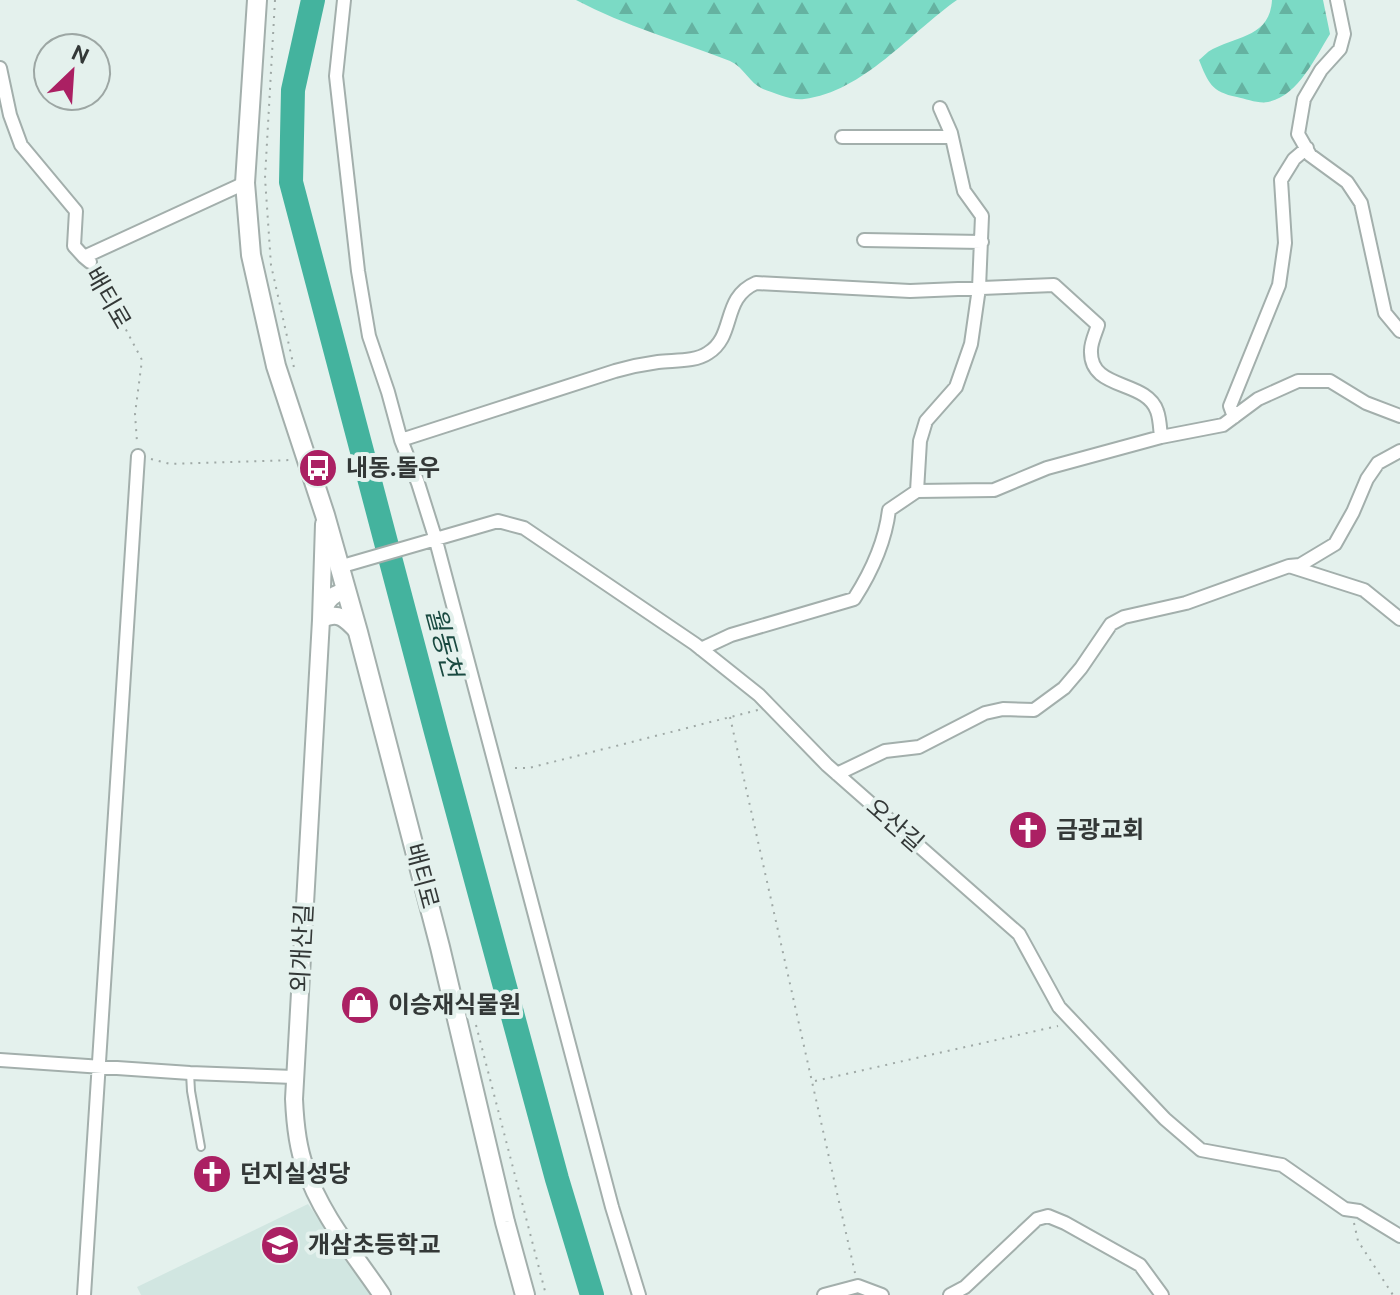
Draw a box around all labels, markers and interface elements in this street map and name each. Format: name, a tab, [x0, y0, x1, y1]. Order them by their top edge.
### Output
north arrow	[32, 32, 112, 112]
text: N	[68, 39, 93, 68]
street label: 배티로	[80, 262, 137, 333]
bus stop icon: 내동.돌우	[297, 447, 339, 489]
place label: 내동.돌우	[346, 454, 440, 481]
water label: 월동천	[421, 603, 469, 683]
street label: 오산길	[861, 793, 929, 857]
church icon: 금광교회	[1007, 809, 1049, 851]
place label: 금광교회	[1056, 816, 1144, 843]
street label: 배티로	[401, 840, 444, 911]
street label: 외개산길	[286, 903, 317, 993]
shop icon: 이승재식물원	[339, 984, 381, 1026]
place label: 이승재식물원	[388, 991, 520, 1018]
church icon: 던지실성당	[191, 1153, 233, 1195]
place label: 던지실성당	[240, 1160, 350, 1187]
school or university icon: 개삼초등학교	[259, 1224, 301, 1266]
place label: 개삼초등학교	[308, 1231, 440, 1258]

